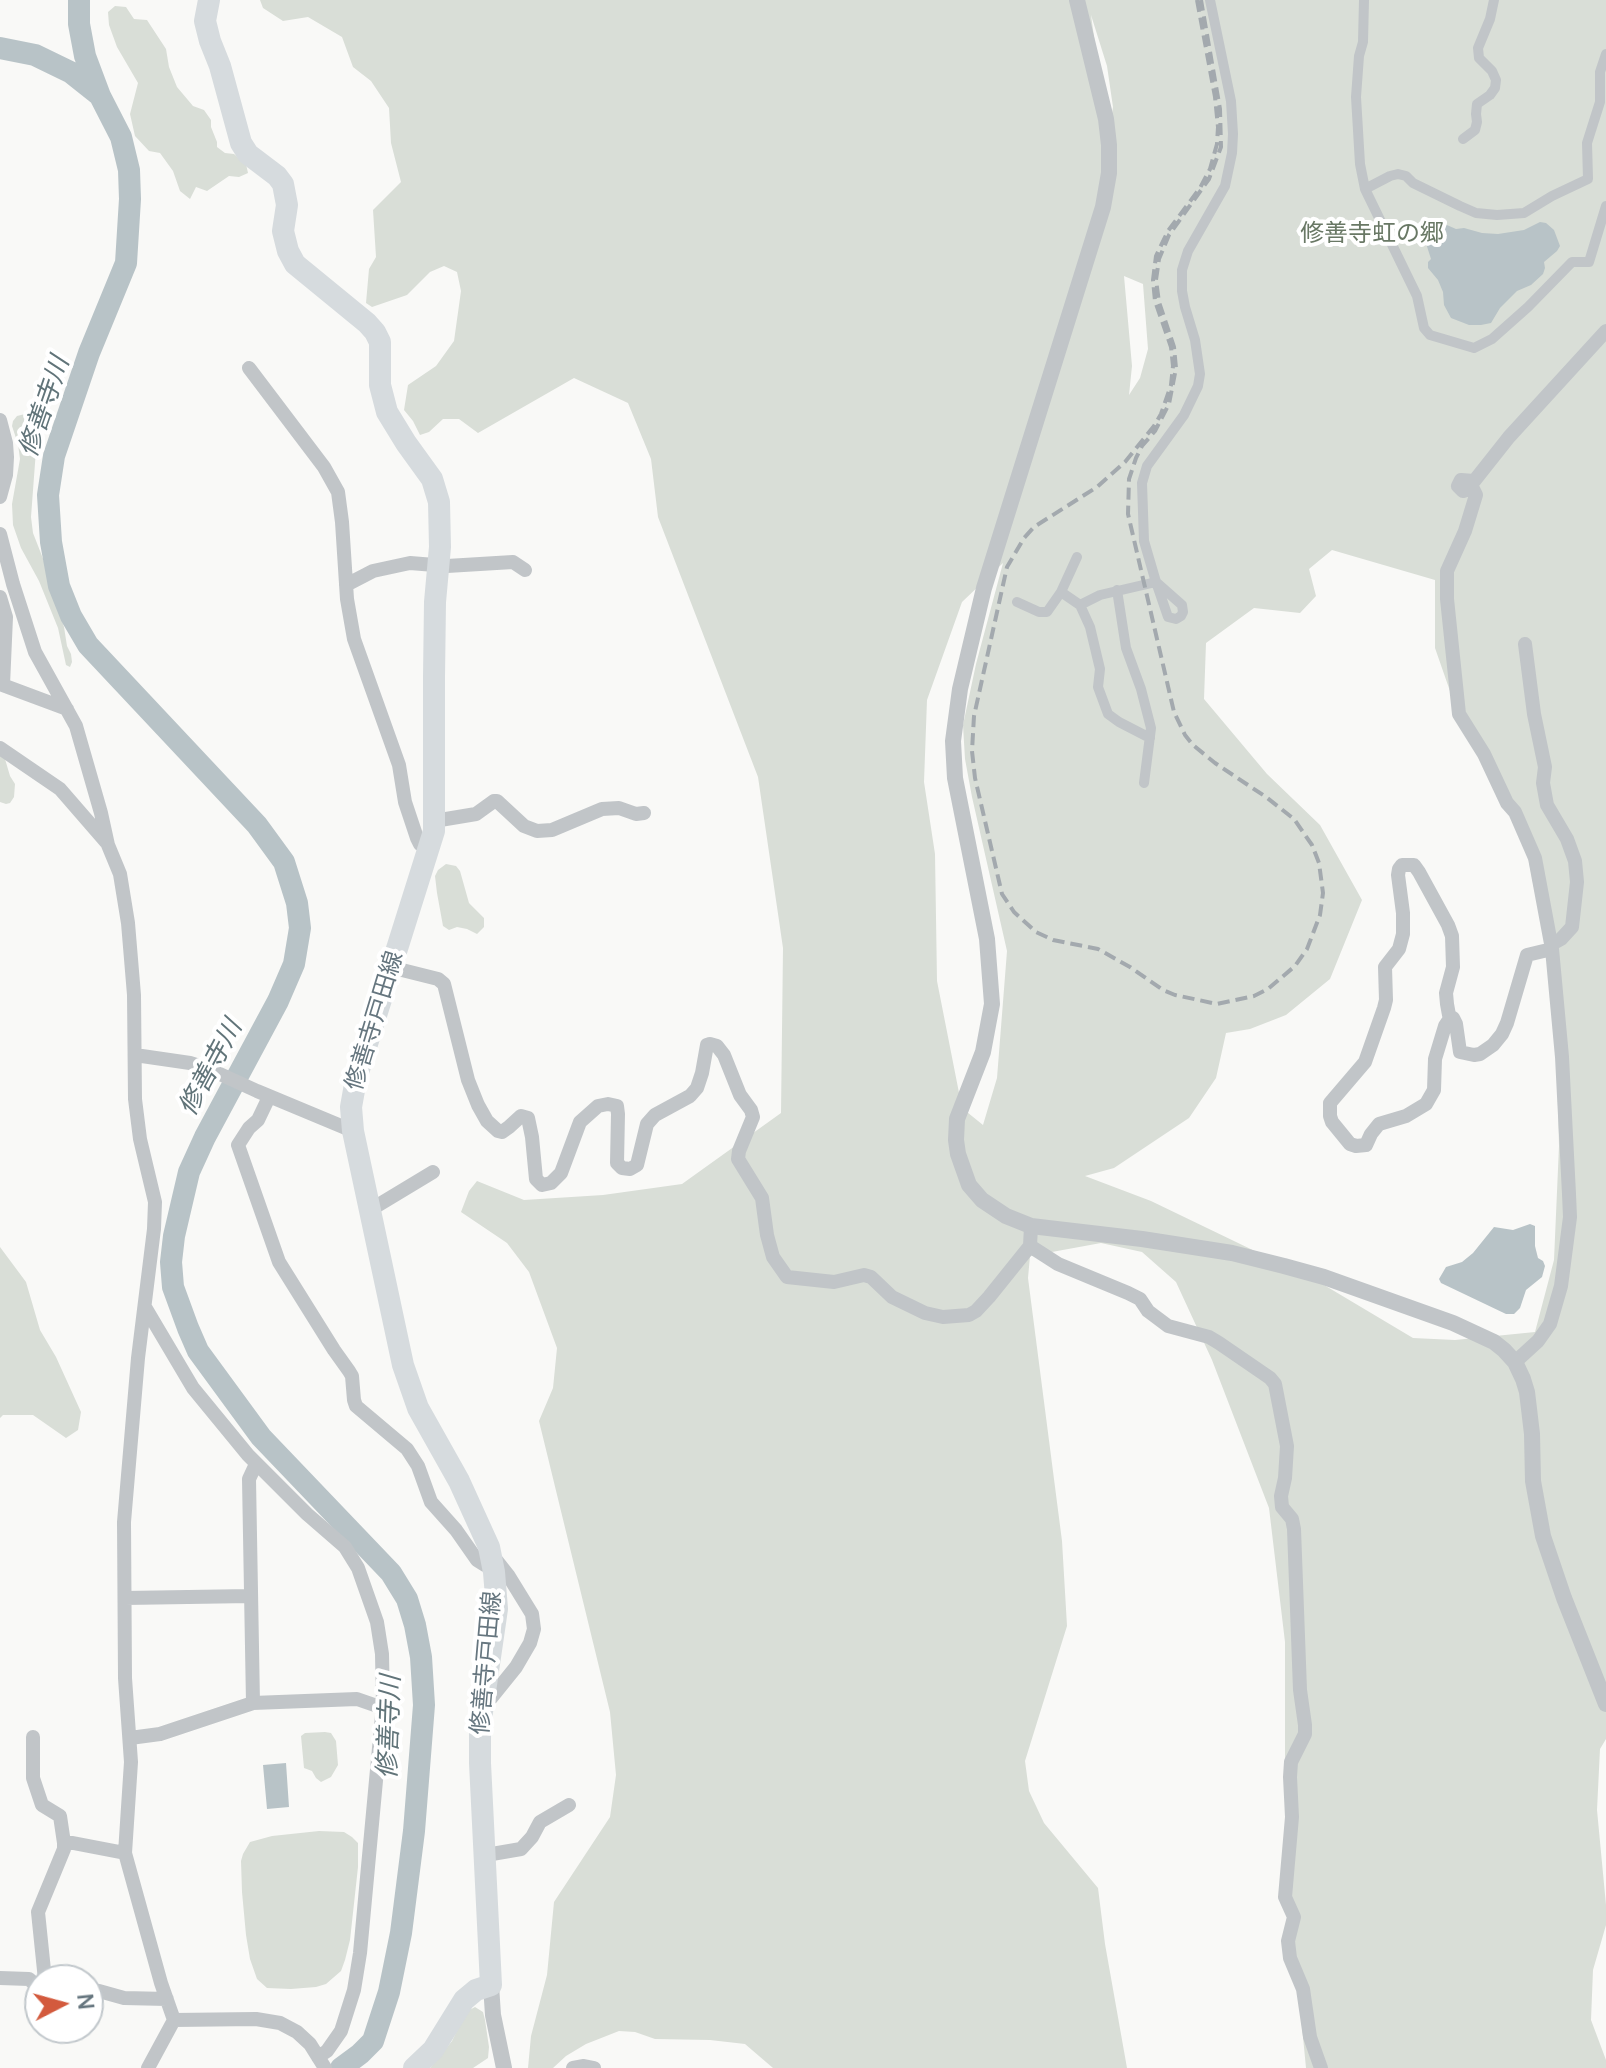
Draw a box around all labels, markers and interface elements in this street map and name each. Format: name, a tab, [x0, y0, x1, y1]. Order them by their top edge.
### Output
park label: 修善寺虹の郷	[1300, 220, 1444, 248]
water label: 修善寺川	[13, 353, 77, 461]
street label: 修善寺戸田線	[340, 948, 410, 1094]
water label: 修善寺川	[173, 1015, 249, 1121]
street label: 修善寺戸田線	[466, 1590, 508, 1736]
water label: 修善寺川	[373, 1674, 407, 1780]
north arrow	[24, 1964, 104, 2044]
text: N	[70, 1992, 102, 2011]

